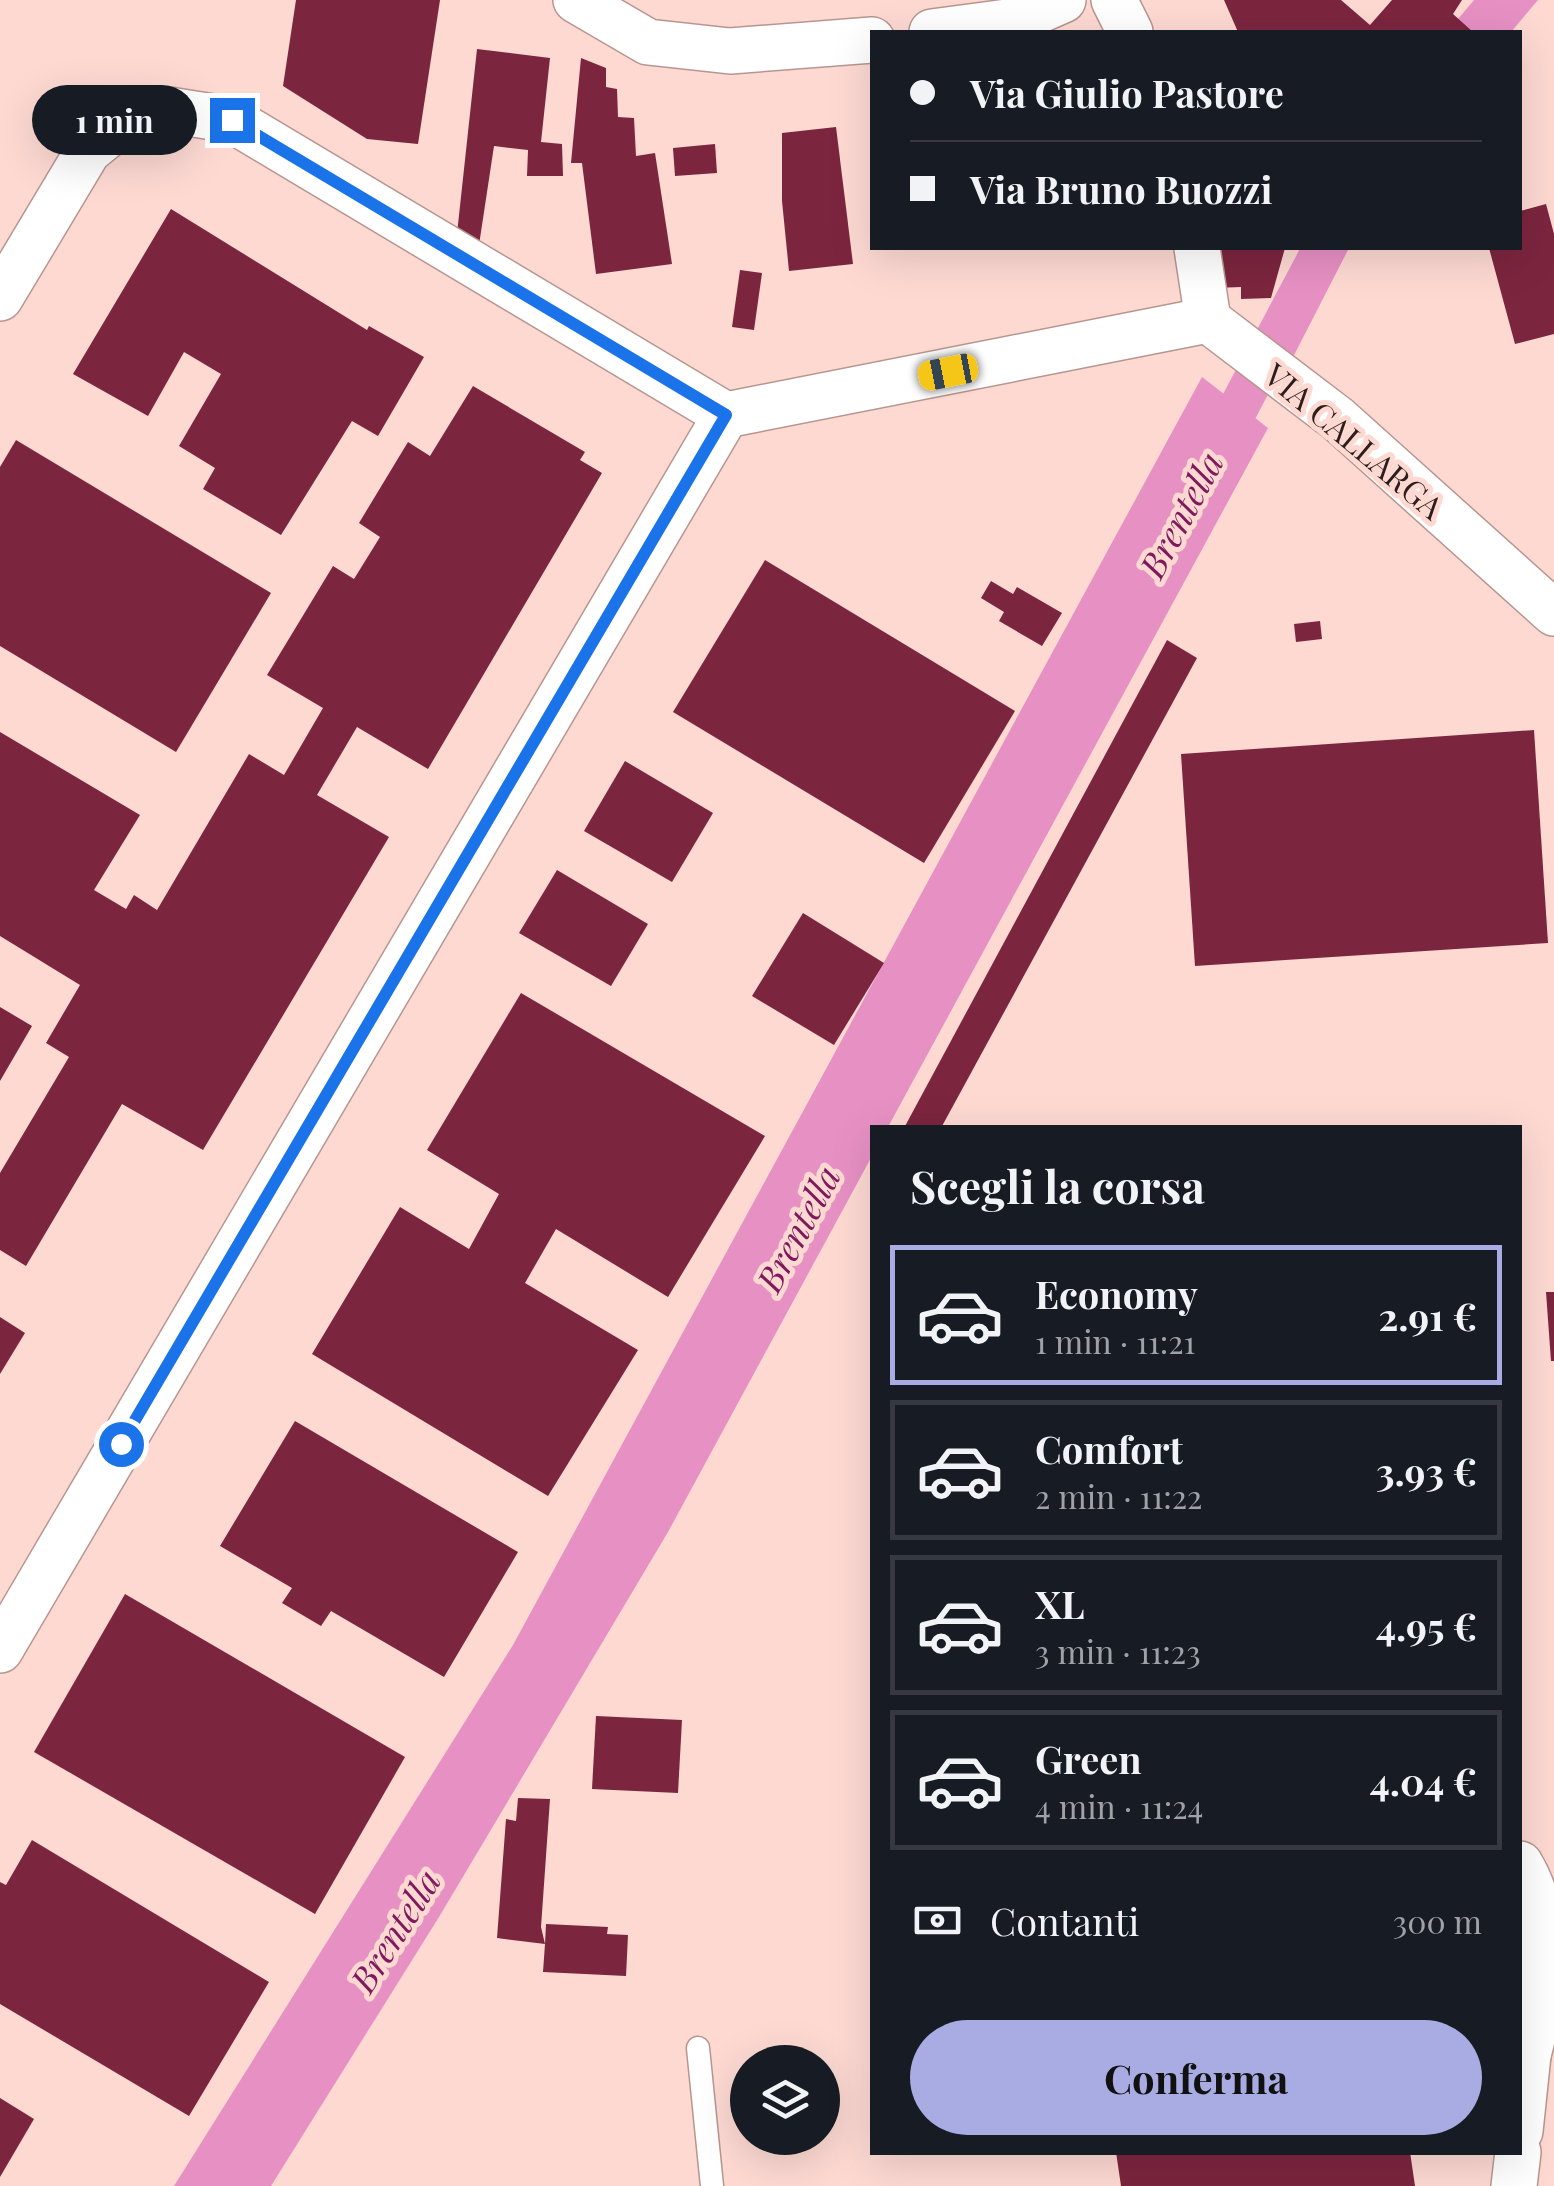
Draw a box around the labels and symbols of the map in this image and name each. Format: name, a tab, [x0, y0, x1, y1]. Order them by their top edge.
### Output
callout: 1 min	[32, 85, 197, 155]
route end	[210, 98, 255, 143]
car	[916, 352, 980, 392]
street label: VIA CALLARGA	[1256, 352, 1454, 528]
water label: Brentella	[1126, 443, 1233, 587]
water label: Brentella	[743, 1157, 850, 1301]
route start	[99, 1422, 144, 1467]
water label: Brentella	[337, 1860, 450, 2002]

